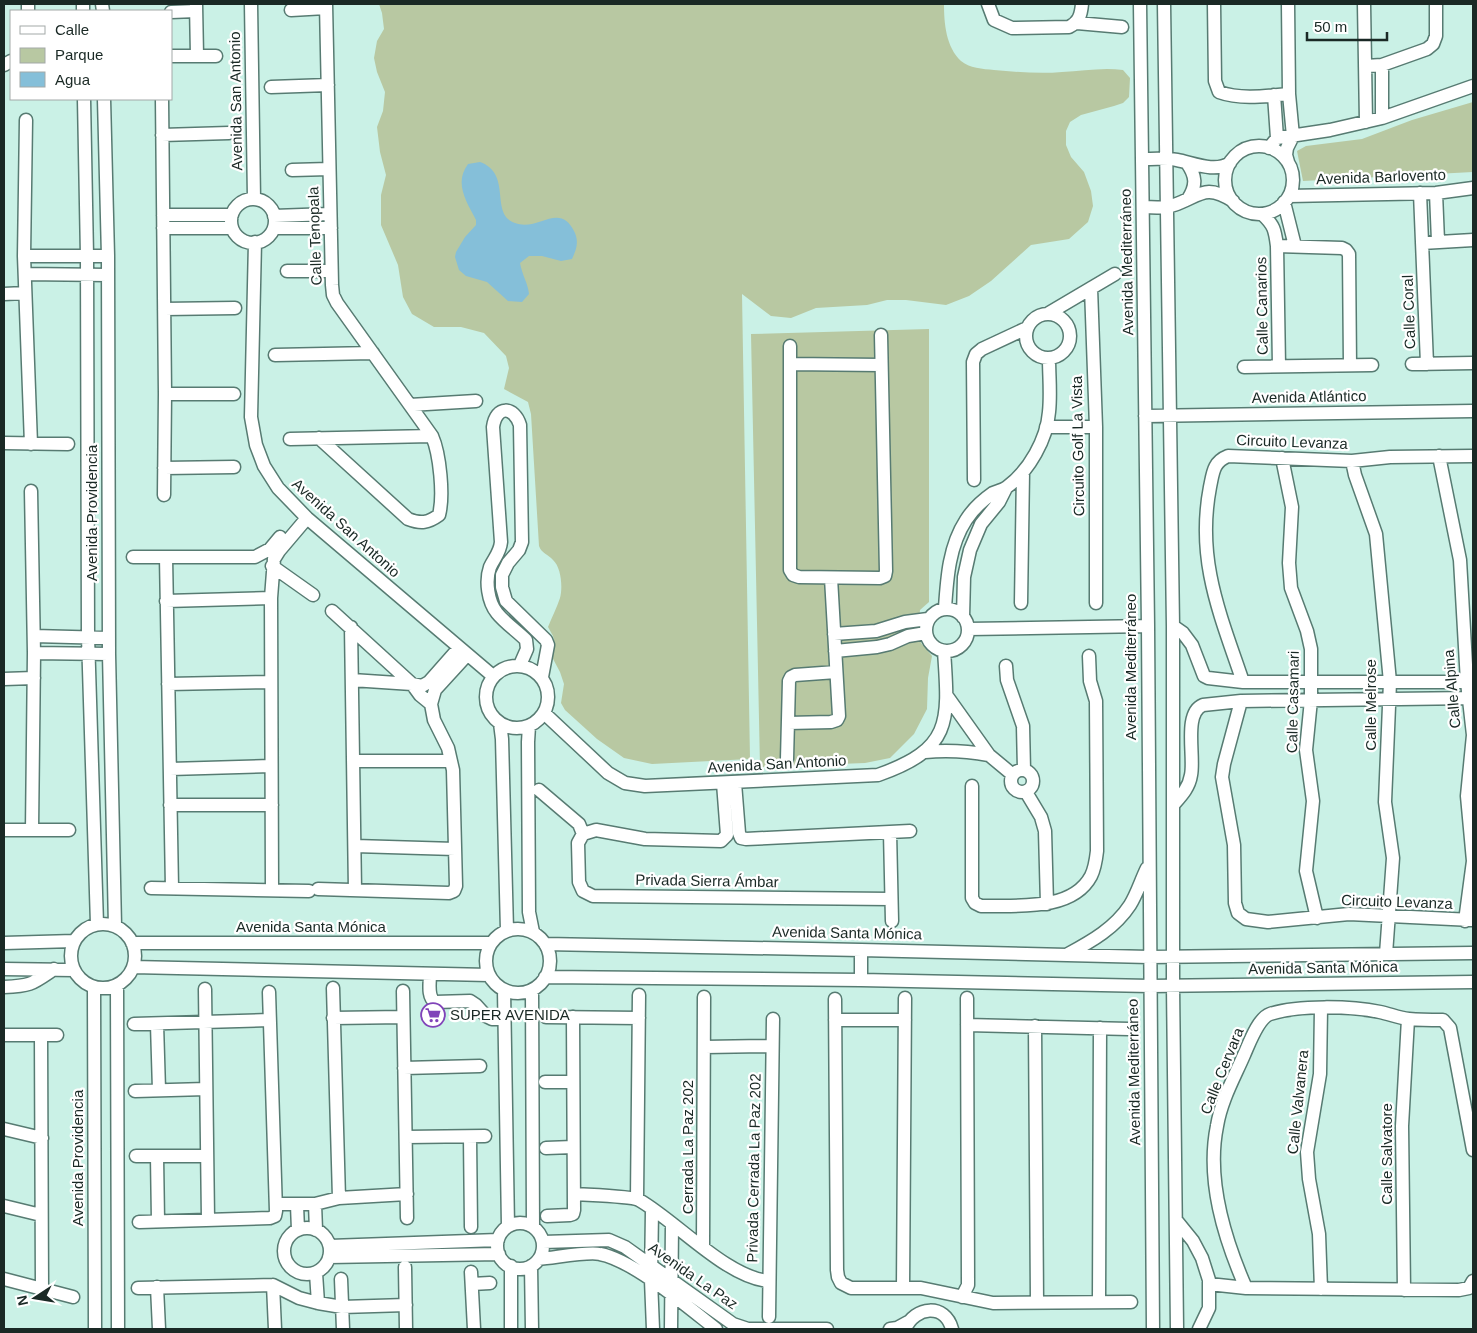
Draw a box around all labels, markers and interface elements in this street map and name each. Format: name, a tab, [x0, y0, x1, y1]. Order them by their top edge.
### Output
legend	[10, 10, 172, 100]
scale bar	[1307, 10, 1387, 42]
text: 50 m	[1314, 18, 1347, 35]
text: Calle	[55, 21, 89, 38]
street label: Avenida San Antonio	[226, 31, 245, 171]
text: Parque	[55, 46, 103, 63]
text: Agua	[55, 71, 91, 88]
street label: Avenida Barlovento	[1316, 166, 1446, 187]
street label: Calle Tenopala	[304, 186, 325, 286]
street label: Avenida Mediterráneo	[1117, 189, 1136, 335]
street label: Calle Canarios	[1252, 257, 1271, 355]
street label: Calle Coral	[1399, 275, 1418, 349]
street label: Circuito Golf La Vista	[1068, 375, 1087, 516]
street label: Avenida Atlántico	[1251, 387, 1367, 406]
street label: Circuito Levanza	[1236, 431, 1349, 452]
street label: Avenida Providencia	[83, 444, 100, 581]
street label: Avenida San Antonio	[289, 475, 404, 580]
street label: Avenida Mediterráneo	[1122, 594, 1139, 740]
street label: Calle Alpina	[1440, 648, 1463, 729]
street label: Calle Casamari	[1283, 651, 1302, 753]
street label: Calle Melrose	[1362, 659, 1379, 751]
street label: Avenida San Antonio	[707, 751, 847, 776]
street label: Privada Sierra Ámbar	[635, 871, 779, 890]
street label: Circuito Levanza	[1341, 891, 1454, 912]
street label: Avenida Santa Mónica	[236, 918, 387, 935]
street label: Avenida Santa Mónica	[772, 923, 923, 942]
street label: Avenida Santa Mónica	[1248, 958, 1399, 977]
street label: Avenida Mediterráneo	[1124, 999, 1143, 1145]
supermarket icon: SUPER AVENIDA	[420, 1002, 446, 1028]
place label: SUPER AVENIDA	[450, 1006, 570, 1023]
street label: Calle Cervara	[1196, 1025, 1247, 1117]
street label: Calle Valvanera	[1284, 1048, 1312, 1155]
street label: Privada Cerrada La Paz 202	[743, 1073, 764, 1263]
street label: Cerrada La Paz 202	[679, 1080, 696, 1214]
street label: Avenida Providencia	[69, 1089, 86, 1226]
street label: Calle Salvatore	[1378, 1103, 1395, 1205]
street label: Avenida La Paz	[645, 1239, 741, 1313]
north arrow	[10, 1273, 60, 1323]
text: N	[13, 1294, 31, 1307]

